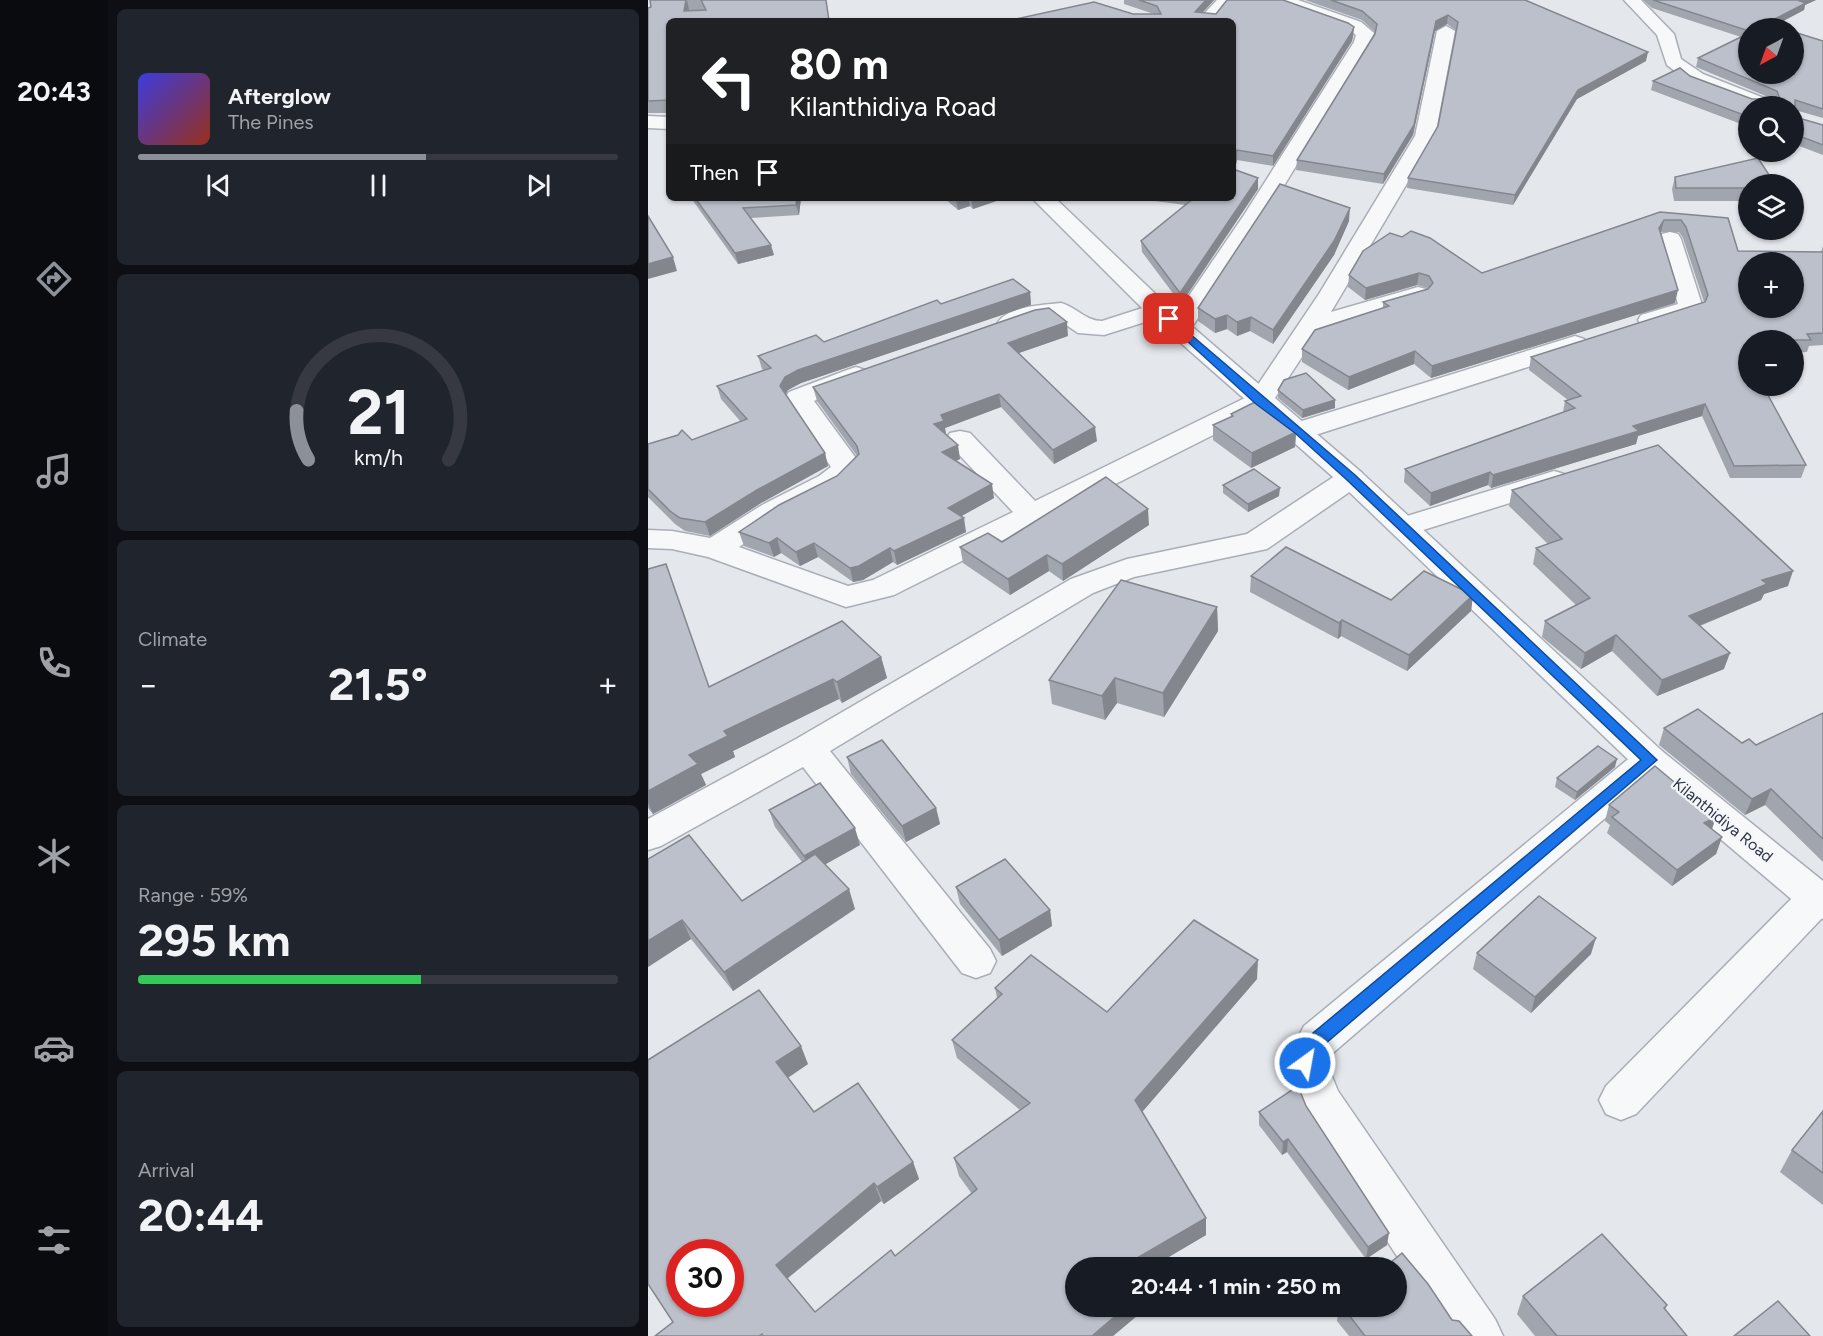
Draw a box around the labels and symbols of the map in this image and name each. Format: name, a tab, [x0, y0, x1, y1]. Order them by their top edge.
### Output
north arrow	[1738, 18, 1804, 84]
pin	[1143, 293, 1194, 344]
street label: Kilanthidiya Road	[1669, 774, 1777, 866]
position arrow	[1273, 1031, 1337, 1095]
speed limit sign: 30	[666, 1239, 744, 1317]

